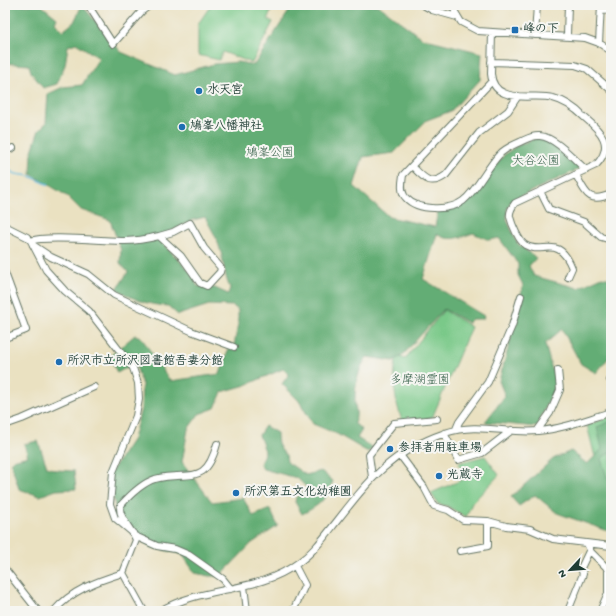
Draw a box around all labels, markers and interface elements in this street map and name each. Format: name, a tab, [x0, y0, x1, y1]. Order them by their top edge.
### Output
place label: 峰の下	[523, 22, 559, 37]
marker: 峰の下	[510, 25, 520, 35]
place label: 水天宮	[207, 83, 243, 98]
marker: 水天宮	[194, 86, 204, 96]
place label: 鳩峯八幡神社	[190, 119, 262, 134]
marker: 鳩峯八幡神社	[177, 122, 187, 132]
park label: 鳩峯公園	[246, 146, 294, 161]
park label: 大谷公園	[512, 154, 560, 169]
place label: 所沢市立所沢図書館吾妻分館	[67, 354, 223, 369]
marker: 所沢市立所沢図書館吾妻分館	[54, 357, 64, 367]
park label: 多摩湖霊園	[390, 373, 450, 388]
place label: 参拝者用駐車場	[398, 441, 482, 456]
marker: 参拝者用駐車場	[385, 444, 395, 454]
place label: 光蔵寺	[447, 468, 483, 483]
marker: 光蔵寺	[434, 471, 444, 481]
place label: 所沢第五文化幼稚園	[244, 485, 352, 500]
marker: 所沢第五文化幼稚園	[231, 488, 241, 498]
north arrow	[550, 550, 590, 590]
text: N	[556, 568, 570, 579]

